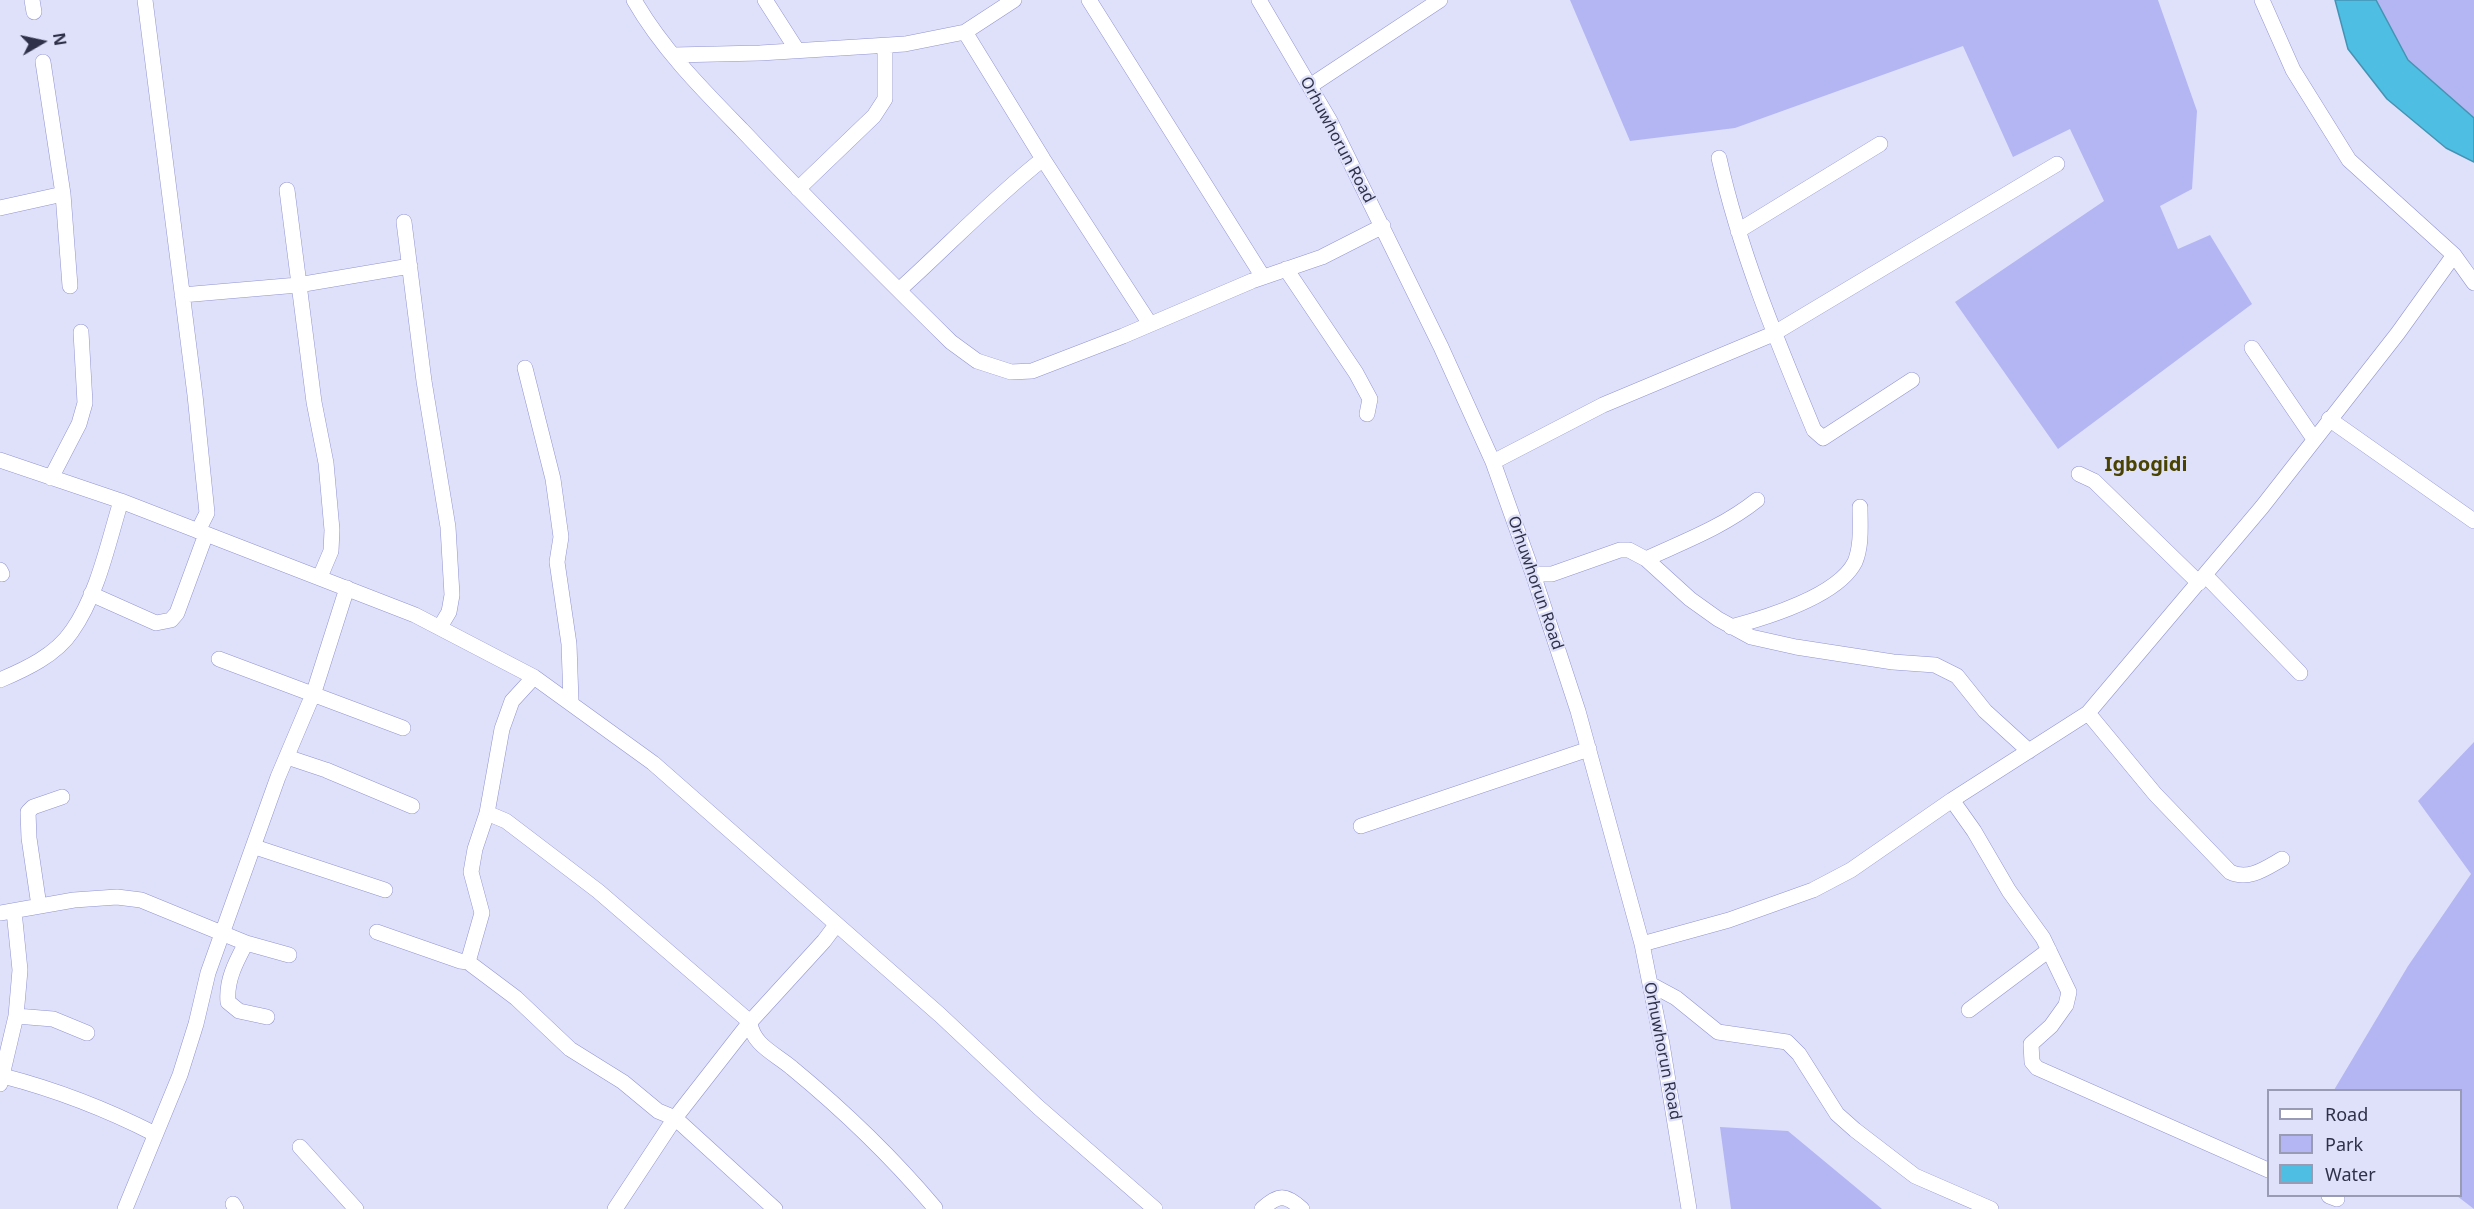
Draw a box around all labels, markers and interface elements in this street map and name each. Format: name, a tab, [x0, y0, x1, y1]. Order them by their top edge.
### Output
north arrow	[12, 12, 72, 72]
text: N	[48, 31, 72, 47]
street label: Orhuwhorun Road	[1296, 74, 1378, 206]
district label: Igbogidi	[2105, 453, 2187, 477]
street label: Orhuwhorun Road	[1503, 514, 1567, 652]
street label: Orhuwhorun Road	[1639, 980, 1685, 1122]
legend	[2267, 1089, 2462, 1197]
text: Road	[2325, 1102, 2368, 1126]
text: Park	[2325, 1132, 2363, 1156]
text: Water	[2325, 1162, 2376, 1186]

